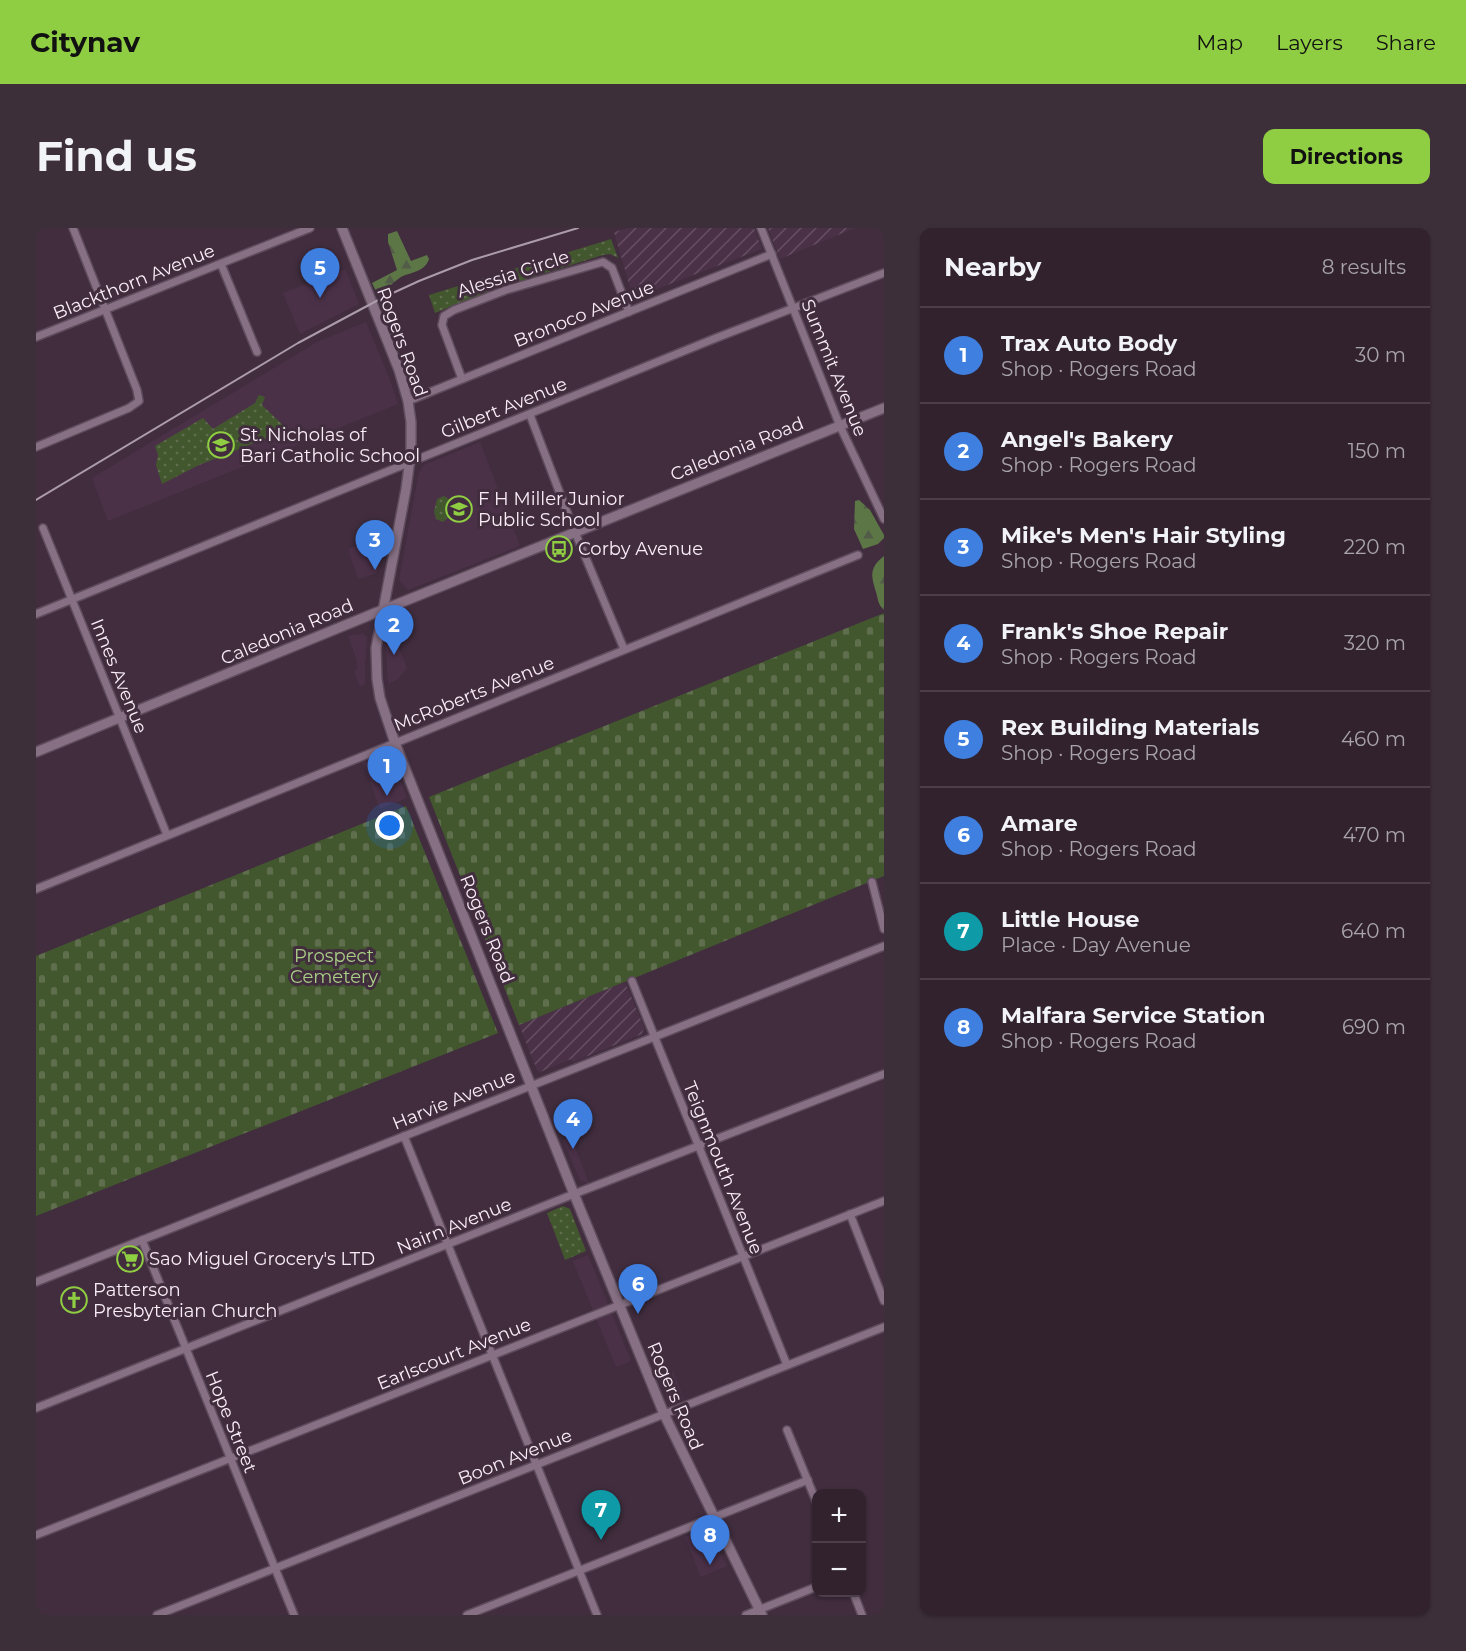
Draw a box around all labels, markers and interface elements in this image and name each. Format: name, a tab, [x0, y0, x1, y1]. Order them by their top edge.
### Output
text: Citynav	[30, 25, 140, 59]
text: Map	[1196, 30, 1243, 55]
text: Layers	[1276, 30, 1343, 55]
text: Share	[1376, 30, 1436, 55]
button: Directions	[1263, 129, 1430, 184]
text: Find us	[36, 130, 197, 182]
street label: Blackthorn Avenue	[50, 239, 218, 325]
street label: Alessia Circle	[454, 245, 572, 302]
pin: 5	[300, 248, 340, 298]
text: Nearby	[944, 251, 1041, 283]
text: 8 results	[1322, 255, 1406, 279]
street label: Bronoco Avenue	[511, 276, 657, 352]
street label: Rogers Road	[372, 284, 432, 400]
street label: Summit Avenue	[796, 296, 872, 440]
text: Trax Auto Body	[1001, 330, 1177, 357]
text: 1	[960, 343, 967, 367]
text: 30 m	[1355, 343, 1406, 367]
text: Shop · Rogers Road	[1001, 357, 1197, 381]
street label: Gilbert Avenue	[438, 373, 570, 443]
street label: Caledonia Road	[667, 412, 807, 486]
place label: St. Nicholas of Bari Catholic School	[240, 424, 420, 467]
text: Angel's Bakery	[1001, 426, 1173, 453]
school or university icon: St. Nicholas of Bari Catholic School	[206, 430, 236, 460]
text: 2	[958, 439, 969, 463]
text: 150 m	[1348, 439, 1406, 463]
text: Shop · Rogers Road	[1001, 453, 1197, 477]
place label: F H Miller Junior Public School	[478, 488, 625, 531]
school or university icon: F H Miller Junior Public School	[444, 494, 474, 524]
pin: 3	[356, 520, 394, 570]
text: Mike's Men's Hair Styling	[1001, 522, 1286, 549]
bus stop icon: Corby Avenue	[544, 534, 574, 564]
text: 3	[958, 535, 969, 559]
text: 220 m	[1344, 535, 1406, 559]
place label: Corby Avenue	[578, 538, 703, 560]
text: Shop · Rogers Road	[1001, 549, 1197, 573]
street label: Caledonia Road	[217, 594, 357, 670]
pin: 2	[374, 606, 414, 655]
street label: Innes Avenue	[86, 615, 152, 737]
text: Frank's Shoe Repair	[1001, 618, 1228, 645]
text: 4	[957, 631, 970, 655]
text: 320 m	[1344, 631, 1406, 655]
text: Shop · Rogers Road	[1001, 645, 1197, 669]
street label: McRoberts Avenue	[391, 652, 557, 736]
text: Rex Building Materials	[1001, 714, 1260, 741]
text: 5	[958, 727, 969, 751]
text: 460 m	[1341, 727, 1406, 751]
text: Shop · Rogers Road	[1001, 741, 1197, 765]
pin: 1	[368, 746, 406, 796]
text: Amare	[1001, 810, 1078, 837]
your location	[375, 811, 404, 840]
text: 6	[957, 823, 970, 847]
text: 470 m	[1343, 823, 1406, 847]
text: Shop · Rogers Road	[1001, 837, 1197, 861]
street label: Rogers Road	[455, 871, 519, 987]
text: Little House	[1001, 906, 1139, 933]
text: 7	[957, 919, 970, 943]
text: 640 m	[1341, 919, 1406, 943]
text: Place · Day Avenue	[1001, 933, 1191, 957]
park label: Prospect Cemetery	[290, 945, 378, 988]
text: Malfara Service Station	[1001, 1002, 1266, 1029]
text: 8	[957, 1015, 970, 1039]
text: 690 m	[1342, 1015, 1406, 1039]
text: Shop · Rogers Road	[1001, 1029, 1197, 1053]
street label: Harvie Avenue	[389, 1065, 519, 1135]
street label: Teignmouth Avenue	[678, 1079, 768, 1258]
pin: 4	[554, 1100, 592, 1149]
street label: Nairn Avenue	[393, 1193, 515, 1259]
supermarket icon: Sao Miguel Grocery's LTD	[115, 1244, 145, 1274]
place label: Sao Miguel Grocery's LTD	[149, 1248, 375, 1270]
pin: 6	[618, 1264, 658, 1314]
place label: Patterson Presbyterian Church	[93, 1279, 277, 1322]
church icon: Patterson Presbyterian Church	[59, 1285, 89, 1315]
street label: Earlscourt Avenue	[374, 1313, 534, 1395]
street label: Rogers Road	[642, 1339, 708, 1453]
street label: Hope Street	[201, 1368, 261, 1476]
street label: Boon Avenue	[455, 1424, 575, 1490]
map controls	[812, 1489, 866, 1597]
button: +	[812, 1489, 866, 1543]
pin: 7	[582, 1490, 620, 1540]
pin: 8	[690, 1516, 730, 1565]
button: −	[812, 1543, 866, 1597]

